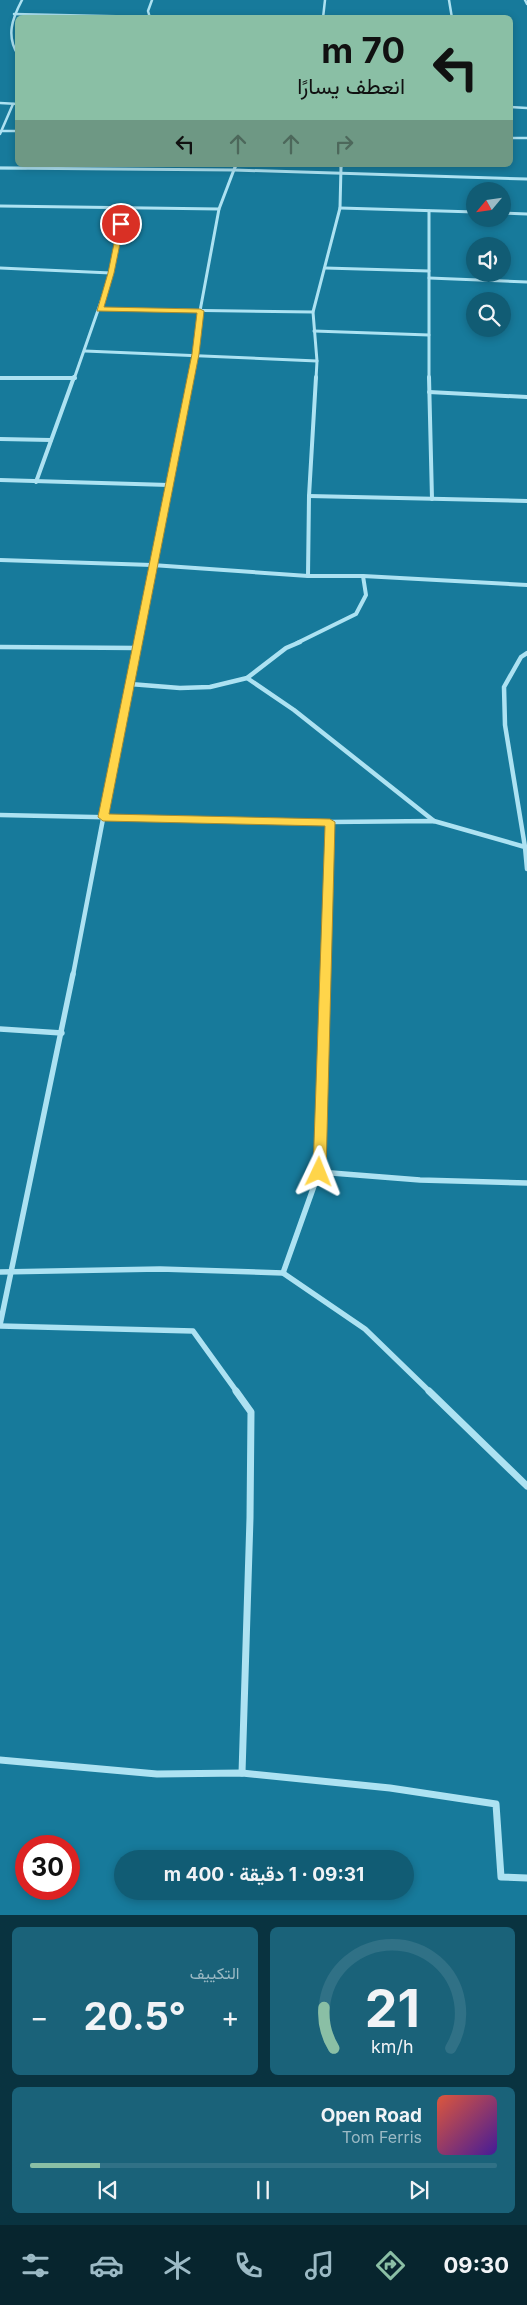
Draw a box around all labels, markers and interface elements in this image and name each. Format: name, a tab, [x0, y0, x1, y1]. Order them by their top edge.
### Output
text: 70 m	[321, 29, 405, 71]
icon: left	[423, 35, 488, 100]
text: انعطف يسارًا	[297, 73, 405, 99]
icon: left	[171, 130, 199, 158]
icon: ahead	[224, 130, 252, 158]
icon: ahead	[277, 130, 305, 158]
icon: right	[330, 130, 358, 158]
north arrow	[466, 182, 511, 228]
map controls	[466, 182, 511, 337]
pin	[100, 203, 142, 245]
icon: arrive	[107, 210, 135, 238]
button: sound	[466, 237, 511, 282]
button: search	[466, 292, 511, 337]
position arrow	[292, 1145, 344, 1197]
speed limit sign: 30	[15, 1835, 80, 1900]
text: 09:31 · 1 دقيقة · 400 m	[164, 1863, 364, 1886]
text: التكييف	[190, 1963, 240, 1983]
text: 21	[365, 1977, 420, 2040]
text: 20.5°	[84, 1993, 186, 2039]
text: −	[30, 2000, 49, 2034]
text: +	[221, 2000, 239, 2034]
text: km/h	[371, 2036, 413, 2057]
text: Open Road	[321, 2104, 422, 2127]
text: Tom Ferris	[342, 2127, 422, 2147]
icon: previous	[94, 2176, 122, 2204]
icon: pause	[249, 2176, 277, 2204]
icon: next	[405, 2176, 433, 2204]
icon: filters	[18, 2248, 53, 2283]
icon: car	[89, 2248, 124, 2283]
icon: climate	[160, 2248, 195, 2283]
icon: phone	[231, 2248, 266, 2283]
icon: music	[302, 2248, 337, 2283]
icon: directions	[373, 2248, 408, 2283]
text: 09:30	[444, 2252, 509, 2278]

